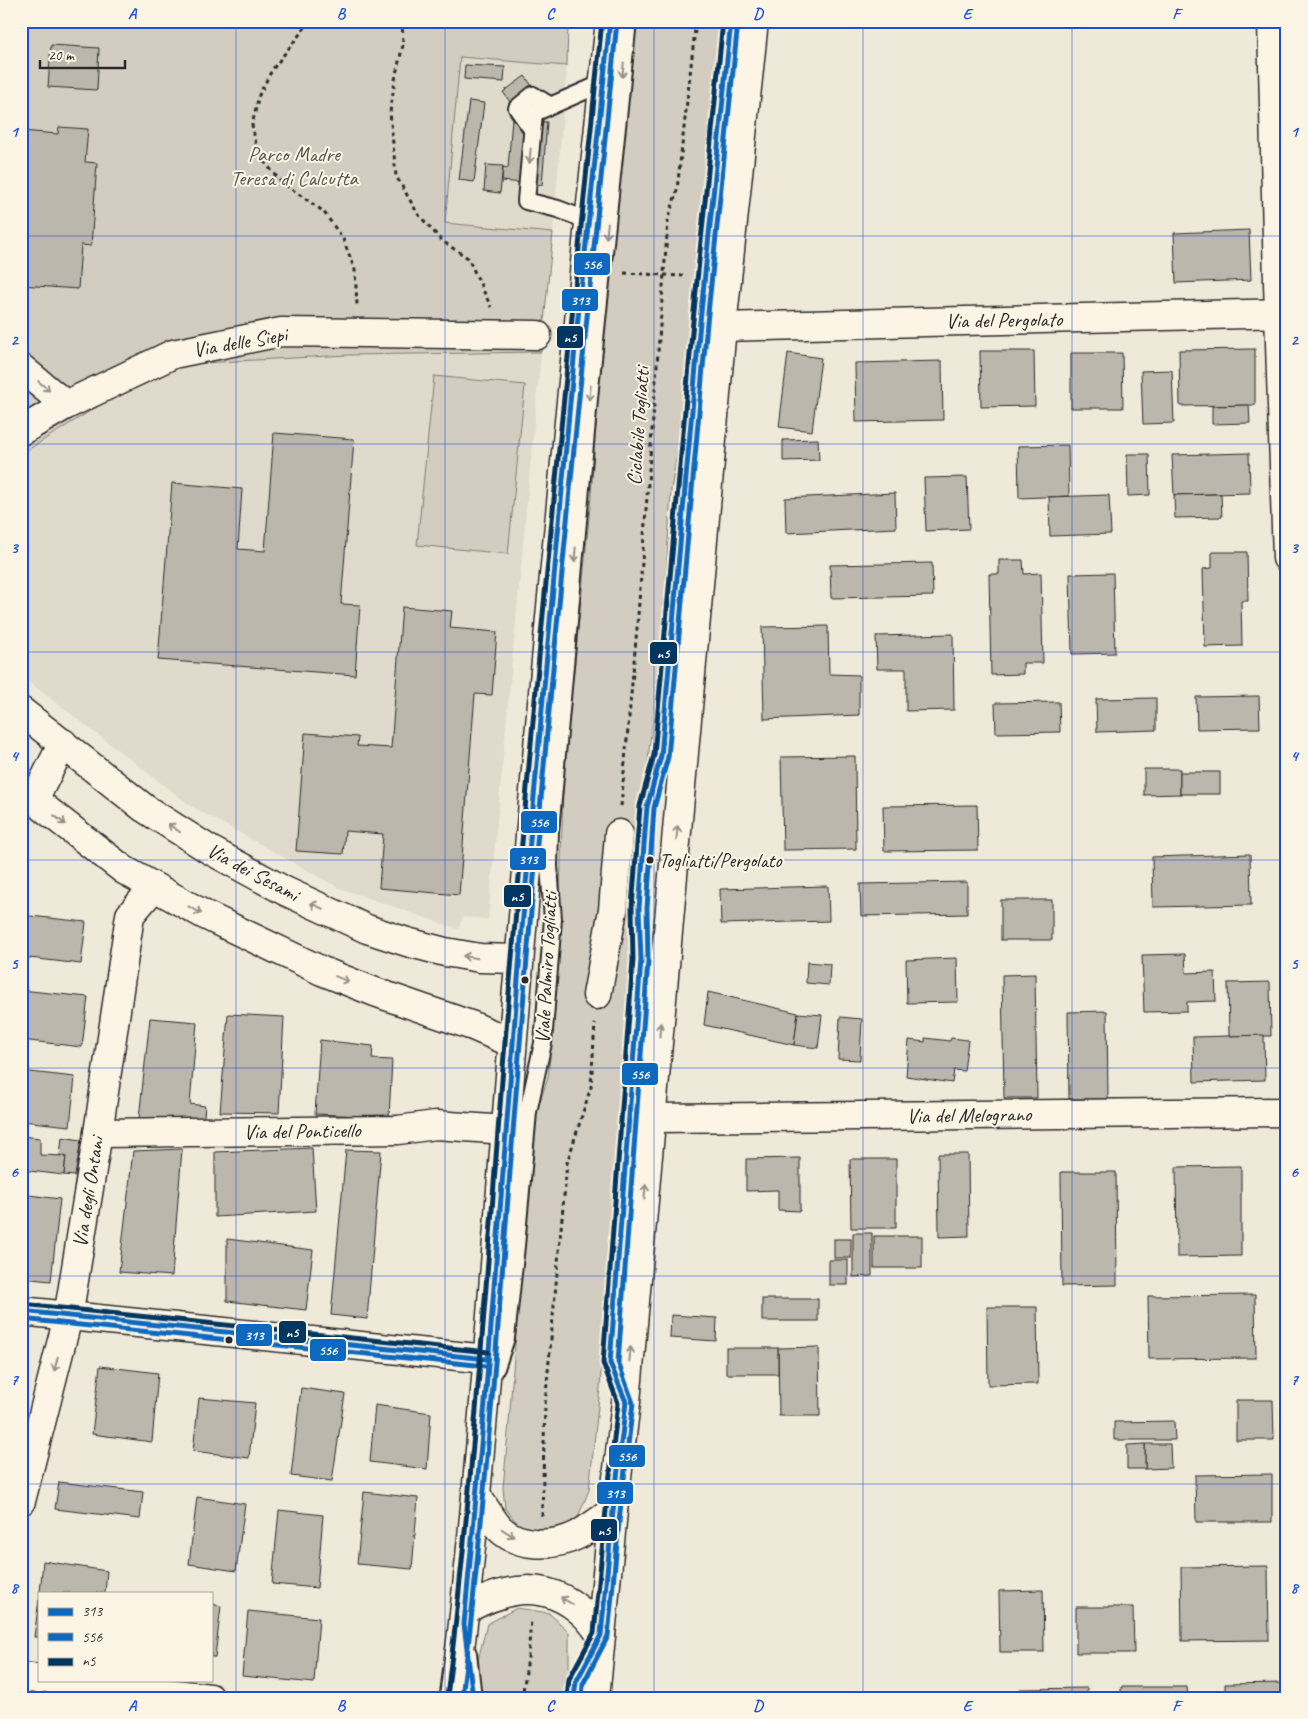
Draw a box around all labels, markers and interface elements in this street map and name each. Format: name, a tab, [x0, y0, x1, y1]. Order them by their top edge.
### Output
text: A	[128, 4, 138, 24]
text: B	[337, 4, 347, 24]
text: C	[546, 4, 556, 24]
text: D	[753, 4, 764, 24]
text: E	[963, 4, 974, 24]
text: F	[1172, 4, 1183, 24]
scale bar	[40, 38, 125, 70]
text: 20 m	[48, 46, 75, 65]
one-way arrow	[618, 61, 628, 77]
text: 1	[10, 122, 19, 142]
text: 1	[1290, 122, 1299, 142]
park label: Parco Madre Teresa di Calcutta	[230, 141, 359, 191]
one-way arrow	[525, 148, 535, 164]
one-way arrow	[602, 223, 612, 239]
line badge: 556	[573, 252, 611, 276]
text: 556	[583, 256, 603, 273]
line badge: 313	[561, 288, 599, 312]
text: 313	[571, 292, 591, 309]
street label: Via del Pergolato	[946, 306, 1064, 334]
street label: Via delle Siepi	[191, 320, 292, 363]
line badge: n5	[556, 325, 584, 349]
text: n5	[564, 329, 578, 346]
text: 2	[10, 330, 19, 350]
text: 2	[1290, 330, 1299, 350]
street label: Ciclabile Togliatti	[621, 363, 655, 486]
one-way arrow	[37, 380, 50, 391]
one-way arrow	[585, 385, 595, 401]
text: 3	[10, 538, 19, 558]
text: 3	[1290, 538, 1299, 558]
one-way arrow	[570, 547, 580, 563]
line badge: n5	[649, 641, 678, 665]
text: n5	[657, 645, 671, 662]
text: 4	[10, 746, 19, 766]
text: 4	[1290, 746, 1299, 766]
line badge: 556	[520, 810, 558, 834]
text: 556	[530, 814, 550, 831]
one-way arrow	[53, 815, 67, 825]
one-way arrow	[167, 823, 181, 833]
one-way arrow	[673, 825, 682, 841]
street label: Via dei Sesami	[203, 837, 306, 908]
line badge: 313	[509, 847, 547, 871]
place label: Togliatti/Pergolato	[659, 848, 782, 873]
text: 313	[519, 851, 539, 868]
marker: Togliatti/Pergolato	[645, 855, 655, 865]
line badge: n5	[503, 884, 532, 908]
text: n5	[511, 888, 525, 905]
street label: Viale Palmiro Togliatti	[529, 888, 563, 1045]
one-way arrow	[310, 900, 325, 910]
one-way arrow	[187, 905, 202, 915]
one-way arrow	[463, 951, 479, 961]
text: 5	[11, 954, 20, 974]
text: 5	[1291, 954, 1300, 974]
one-way arrow	[334, 975, 349, 984]
unlabelled marker	[520, 975, 530, 985]
one-way arrow	[655, 1022, 665, 1038]
line badge: 556	[621, 1062, 659, 1086]
text: 556	[631, 1066, 651, 1083]
street label: Via del Melograno	[906, 1101, 1033, 1129]
street label: Via del Ponticello	[243, 1117, 362, 1145]
street label: Via degli Ontani	[66, 1132, 110, 1249]
text: 6	[10, 1162, 19, 1182]
text: 6	[1290, 1162, 1299, 1182]
one-way arrow	[640, 1184, 650, 1200]
line badge: n5	[278, 1320, 307, 1344]
line badge: 313	[235, 1323, 273, 1347]
text: n5	[286, 1324, 300, 1341]
text: 313	[245, 1327, 265, 1344]
unlabelled marker	[224, 1335, 234, 1345]
line badge: 556	[309, 1338, 347, 1362]
text: 556	[319, 1342, 339, 1359]
one-way arrow	[626, 1346, 635, 1362]
one-way arrow	[51, 1355, 60, 1371]
text: 7	[10, 1370, 19, 1390]
text: 7	[1290, 1370, 1299, 1390]
line badge: 556	[608, 1444, 646, 1468]
text: 556	[618, 1448, 638, 1465]
line badge: 313	[596, 1481, 634, 1505]
text: 313	[606, 1485, 626, 1502]
line badge: n5	[590, 1518, 618, 1542]
text: n5	[598, 1522, 612, 1539]
one-way arrow	[500, 1529, 514, 1539]
text: 8	[10, 1578, 19, 1598]
text: 8	[1290, 1578, 1299, 1598]
legend	[38, 1592, 212, 1682]
one-way arrow	[560, 1596, 574, 1606]
text: 313	[82, 1602, 104, 1621]
text: 556	[82, 1628, 104, 1647]
text: n5	[82, 1652, 97, 1671]
text: A	[128, 1696, 138, 1716]
text: B	[337, 1696, 347, 1716]
text: C	[546, 1696, 556, 1716]
text: D	[753, 1696, 764, 1716]
text: E	[963, 1696, 974, 1716]
text: F	[1172, 1696, 1183, 1716]

